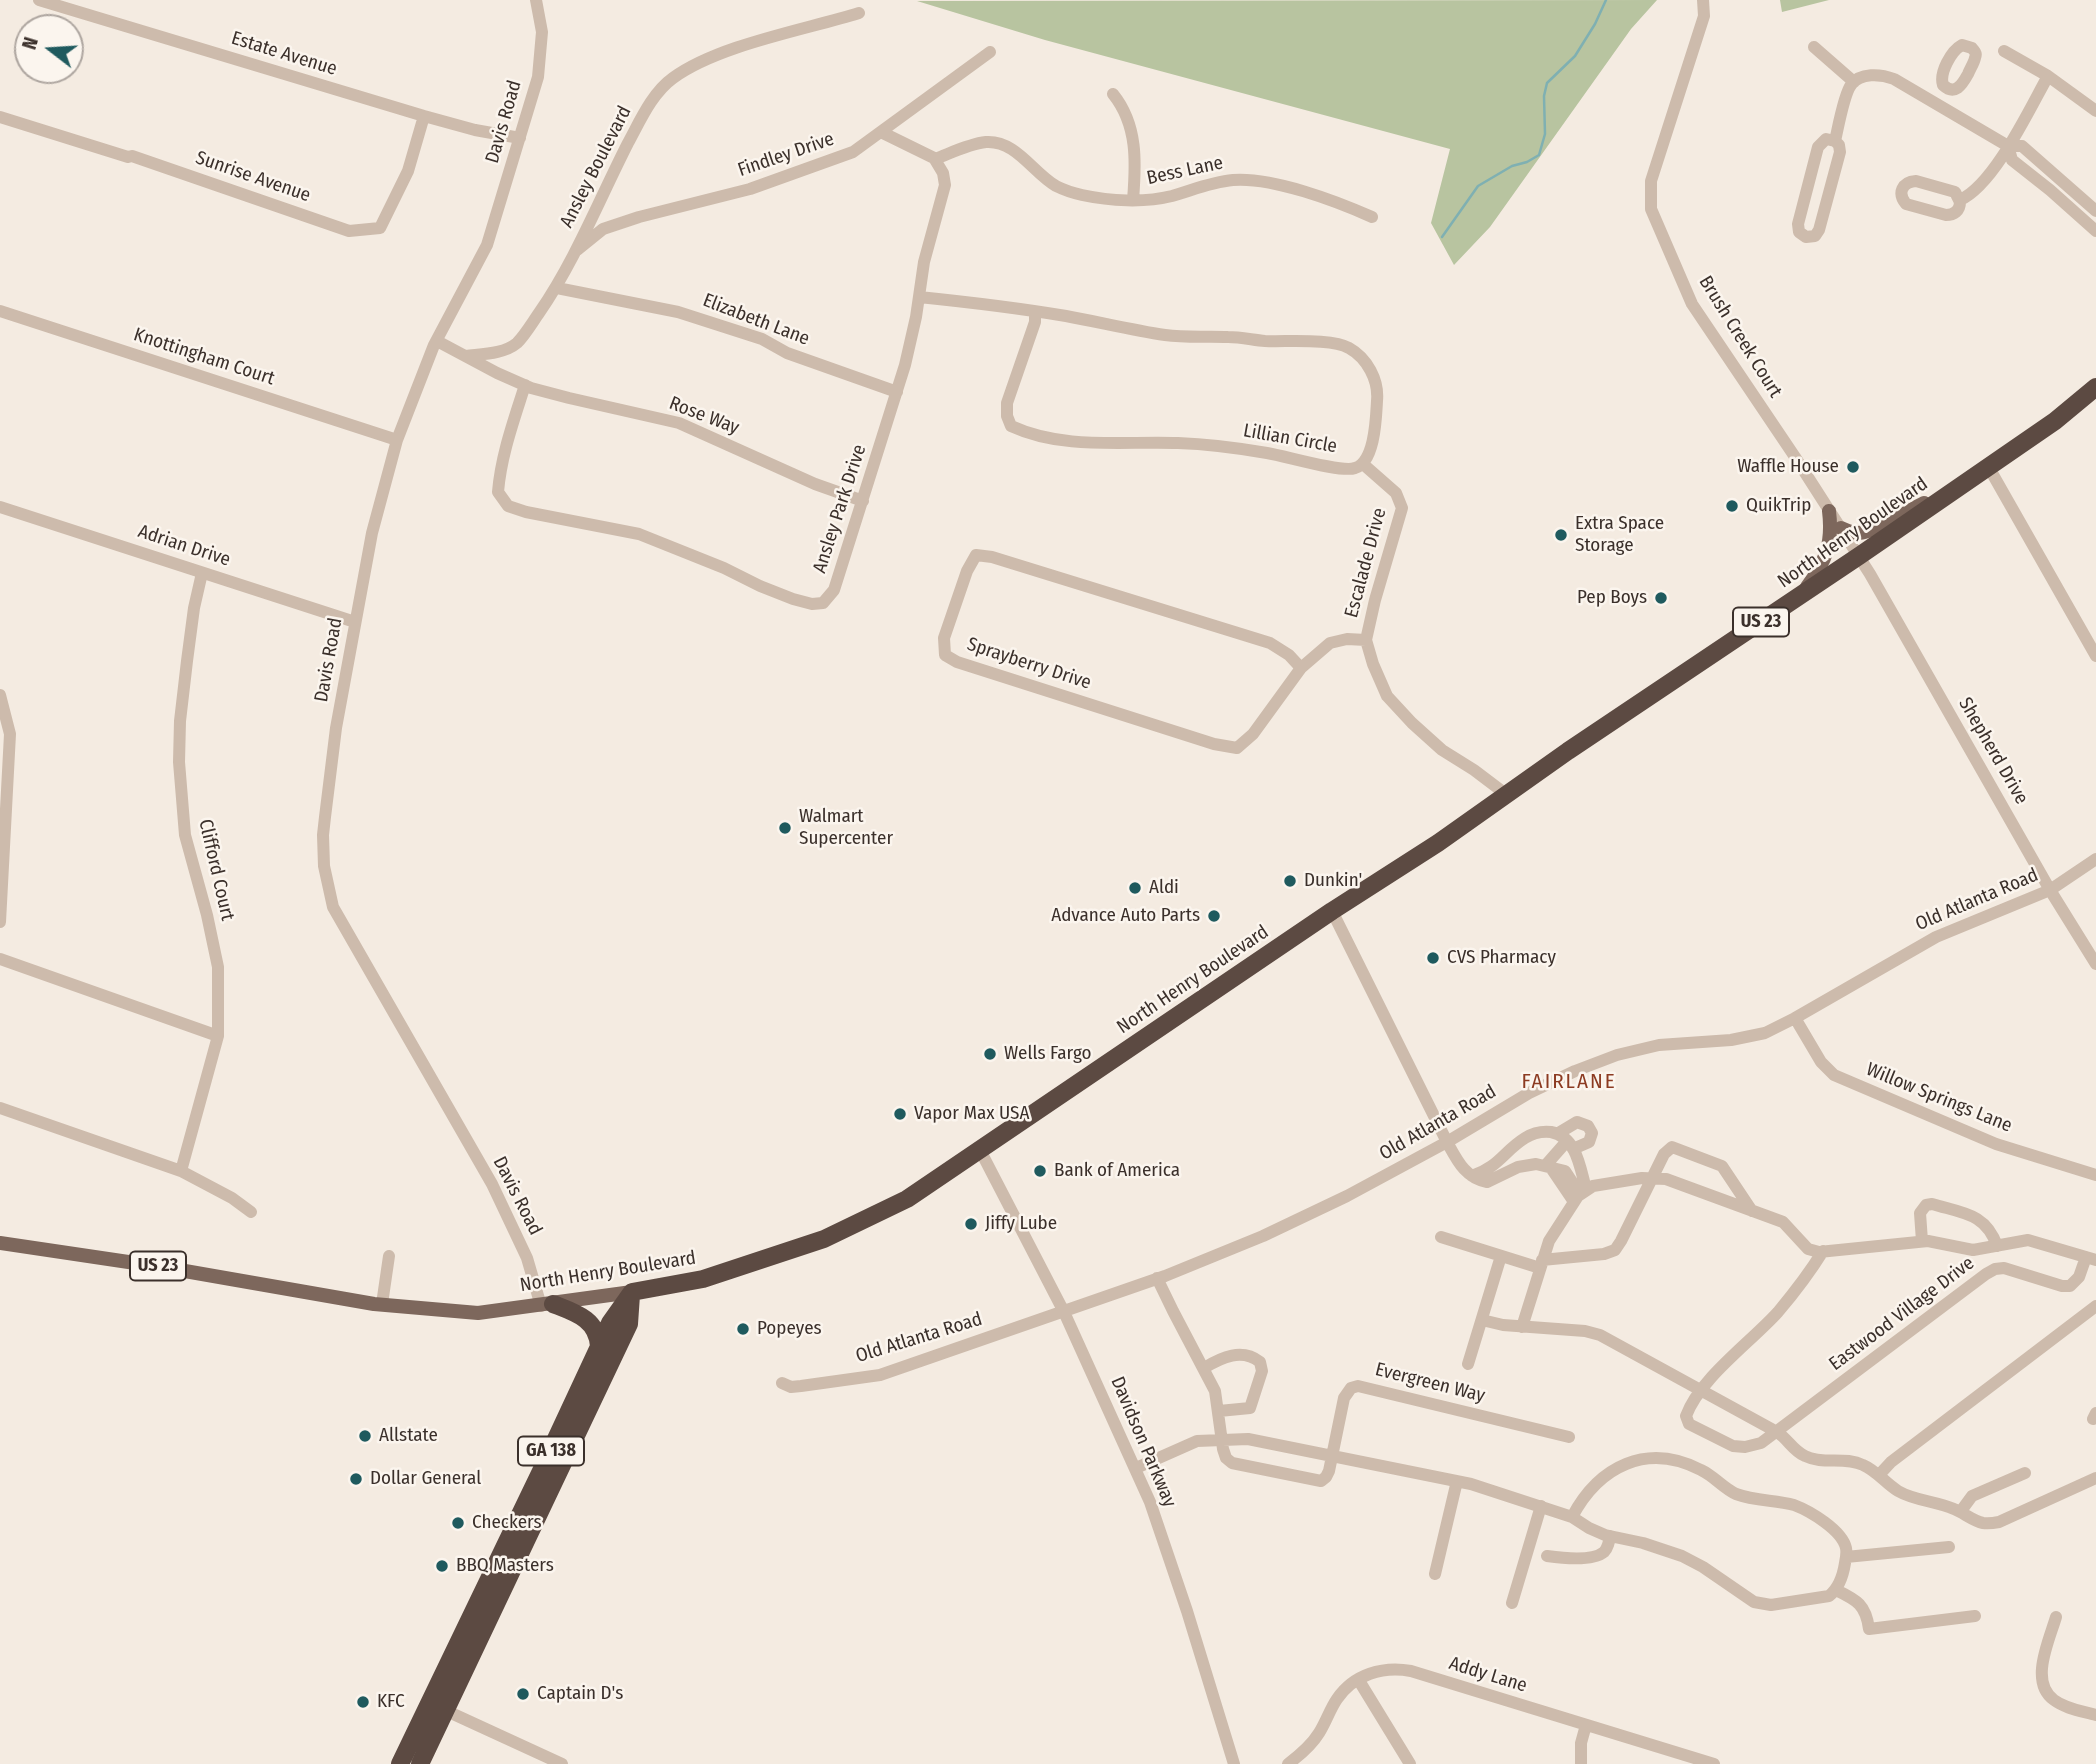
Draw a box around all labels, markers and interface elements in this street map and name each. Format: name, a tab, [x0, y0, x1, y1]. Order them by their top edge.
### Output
north arrow	[14, 14, 84, 84]
street label: Estate Avenue	[228, 27, 340, 81]
text: N	[18, 34, 43, 52]
street label: Davis Road	[481, 78, 527, 166]
street label: Ansley Boulevard	[556, 102, 636, 232]
street label: Findley Drive	[735, 128, 837, 182]
street label: Sunrise Avenue	[193, 147, 313, 207]
street label: Bess Lane	[1145, 152, 1225, 190]
street label: Brush Creek Court	[1693, 272, 1787, 402]
street label: Elizabeth Lane	[699, 289, 813, 351]
street label: Knottingham Court	[131, 323, 277, 391]
street label: Rose Way	[666, 392, 742, 440]
street label: Lillian Circle	[1241, 420, 1339, 458]
street label: Ansley Park Drive	[808, 442, 872, 576]
place label: Waffle House	[1737, 456, 1839, 478]
marker: Waffle House	[1845, 459, 1861, 475]
street label: North Henry Boulevard	[1774, 473, 1932, 593]
place label: QuikTrip	[1746, 495, 1811, 517]
marker: QuikTrip	[1724, 498, 1740, 514]
street label: Escalade Drive	[1340, 506, 1392, 620]
place label: Extra Space Storage	[1575, 513, 1664, 557]
street label: Adrian Drive	[135, 520, 233, 572]
marker: Extra Space Storage	[1553, 527, 1569, 543]
place label: Pep Boys	[1577, 587, 1647, 609]
marker: Pep Boys	[1653, 590, 1669, 606]
road number: US 23	[1733, 608, 1789, 636]
street label: Davis Road	[310, 616, 348, 704]
street label: Sprayberry Drive	[964, 633, 1094, 695]
street label: Shepherd Drive	[1953, 694, 2033, 808]
place label: Walmart Supercenter	[799, 806, 893, 850]
street label: Clifford Court	[193, 817, 239, 923]
marker: Walmart Supercenter	[777, 820, 793, 836]
street label: Old Atlanta Road	[1912, 864, 2042, 936]
place label: Dunkin'	[1304, 870, 1362, 892]
marker: Dunkin'	[1282, 873, 1298, 889]
place label: Aldi	[1149, 877, 1179, 899]
marker: Aldi	[1127, 880, 1143, 896]
place label: Advance Auto Parts	[1051, 905, 1200, 927]
marker: Advance Auto Parts	[1206, 908, 1222, 924]
street label: North Henry Boulevard	[1113, 921, 1273, 1039]
place label: CVS Pharmacy	[1447, 947, 1556, 969]
marker: CVS Pharmacy	[1425, 950, 1441, 966]
place label: Wells Fargo	[1004, 1043, 1092, 1065]
marker: Wells Fargo	[982, 1046, 998, 1062]
street label: Willow Springs Lane	[1863, 1058, 2015, 1138]
district label: FAIRLANE	[1522, 1069, 1616, 1095]
street label: Old Atlanta Road	[1376, 1080, 1500, 1166]
place label: Vapor Max USA	[914, 1103, 1029, 1125]
marker: Vapor Max USA	[892, 1106, 908, 1122]
street label: Davis Road	[488, 1153, 546, 1239]
place label: Bank of America	[1054, 1160, 1180, 1182]
marker: Bank of America	[1032, 1163, 1048, 1179]
place label: Jiffy Lube	[985, 1213, 1057, 1235]
marker: Jiffy Lube	[963, 1216, 979, 1232]
street label: North Henry Boulevard	[518, 1247, 698, 1297]
road number: US 23	[130, 1252, 186, 1280]
street label: Eastwood Village Drive	[1825, 1252, 1979, 1376]
street label: Old Atlanta Road	[853, 1308, 985, 1368]
place label: Popeyes	[757, 1318, 822, 1340]
marker: Popeyes	[735, 1321, 751, 1337]
street label: Evergreen Way	[1373, 1358, 1487, 1408]
street label: Davidson Parkway	[1105, 1373, 1181, 1511]
place label: Allstate	[379, 1425, 438, 1447]
marker: Allstate	[357, 1428, 373, 1444]
road number: GA 138	[518, 1436, 584, 1466]
place label: Dollar General	[370, 1468, 481, 1490]
marker: Dollar General	[348, 1471, 364, 1487]
place label: Checkers	[472, 1512, 542, 1534]
marker: Checkers	[450, 1515, 466, 1531]
place label: BBQ Masters	[456, 1555, 554, 1577]
marker: BBQ Masters	[434, 1558, 450, 1574]
street label: Addy Lane	[1446, 1652, 1530, 1698]
place label: Captain D's	[537, 1683, 623, 1705]
marker: Captain D's	[515, 1686, 531, 1702]
place label: KFC	[377, 1691, 405, 1713]
marker: KFC	[355, 1694, 371, 1710]

